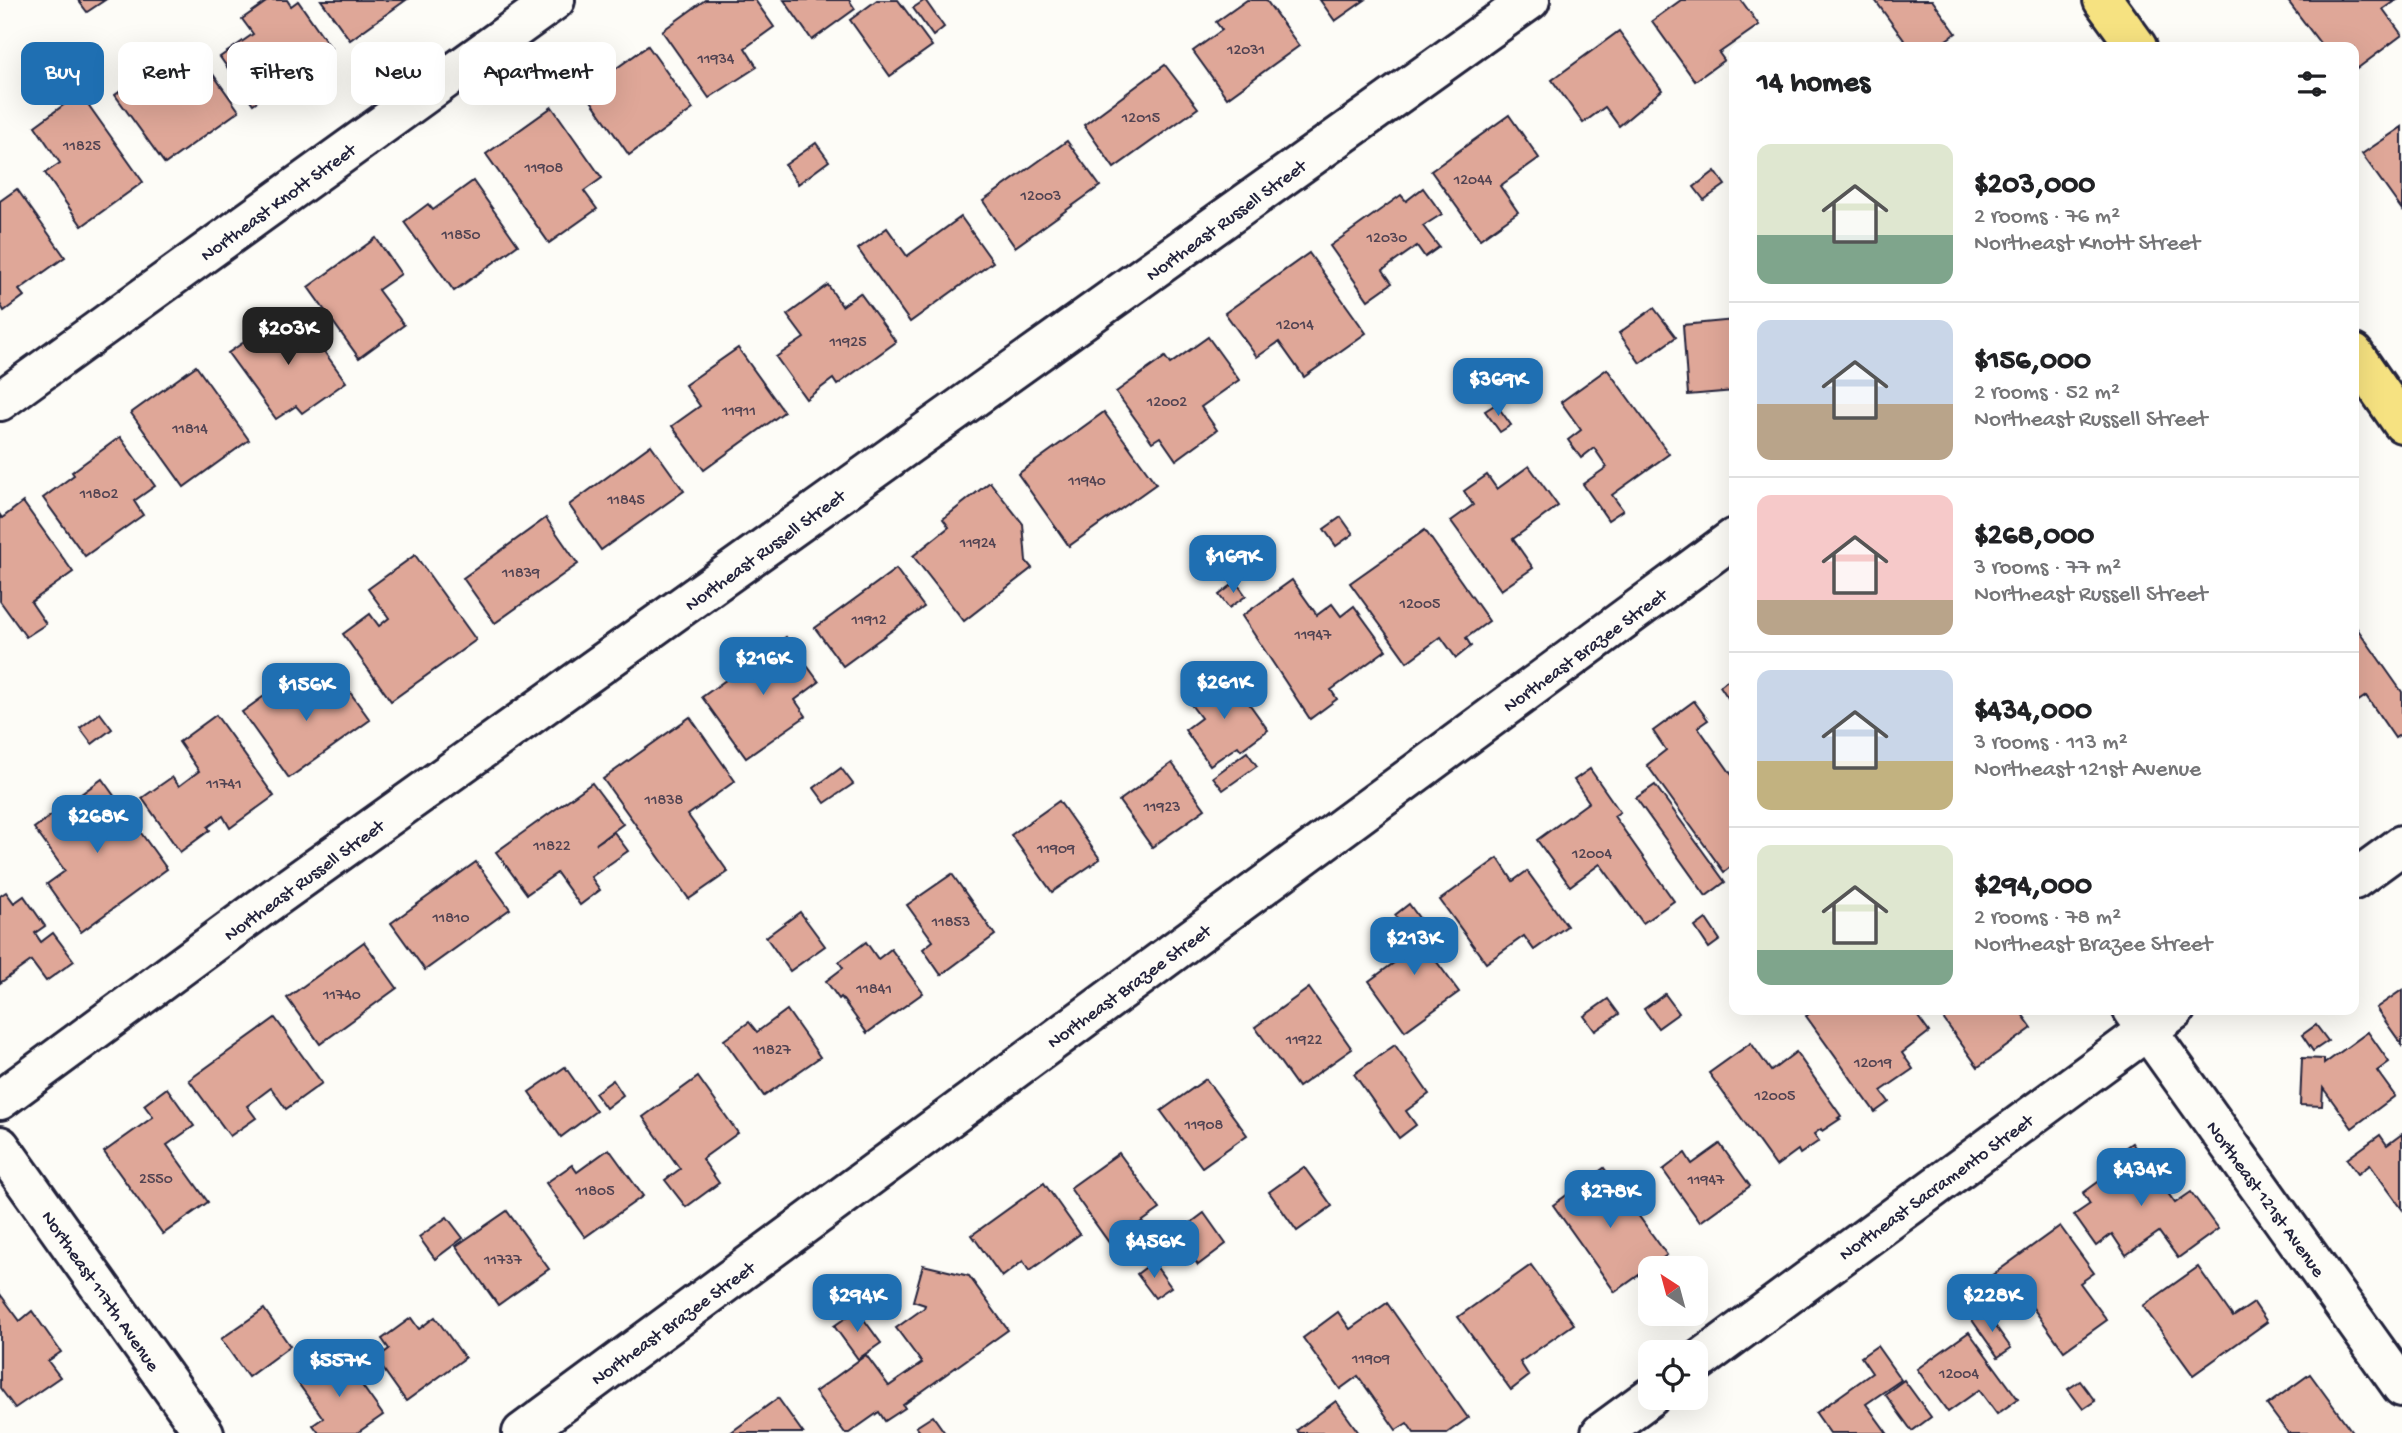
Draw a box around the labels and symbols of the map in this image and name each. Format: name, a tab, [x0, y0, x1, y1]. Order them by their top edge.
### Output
house number: 12031	[1226, 42, 1265, 61]
house number: 11934	[697, 51, 735, 70]
house number: 12015	[1121, 110, 1160, 129]
house number: 11825	[62, 138, 101, 157]
street label: Northeast Knott Street	[197, 138, 363, 268]
street label: Northeast Russell Street	[1142, 155, 1314, 288]
house number: 11908	[524, 160, 564, 179]
house number: 12044	[1453, 172, 1493, 191]
house number: 12003	[1020, 188, 1061, 207]
house number: 11850	[440, 227, 481, 246]
house number: 12030	[1366, 230, 1407, 249]
pin: $203K	[239, 308, 337, 367]
house number: 12014	[1275, 317, 1314, 336]
house number: 11925	[828, 334, 867, 353]
pin: $369K	[1449, 358, 1547, 418]
house number: 12002	[1146, 394, 1187, 413]
house number: 11911	[721, 403, 756, 422]
house number: 11814	[171, 421, 208, 440]
house number: 11940	[1067, 473, 1106, 492]
street label: Northeast Russell Street	[681, 485, 853, 618]
house number: 11802	[79, 486, 118, 505]
house number: 11845	[606, 492, 645, 511]
house number: 11924	[959, 535, 997, 554]
pin: $169K	[1184, 536, 1282, 595]
house number: 11839	[501, 565, 540, 584]
street label: Northeast Brazee Street	[1500, 583, 1674, 719]
house number: 12005	[1399, 596, 1440, 615]
house number: 11912	[850, 612, 887, 631]
house number: 11947	[1294, 627, 1332, 646]
pin: $216K	[714, 638, 812, 697]
pin: $261K	[1175, 662, 1273, 721]
pin: $156K	[257, 664, 355, 723]
house number: 11741	[205, 776, 242, 795]
house number: 11838	[644, 792, 684, 811]
pin: $268K	[48, 796, 146, 855]
house number: 11923	[1142, 799, 1181, 818]
street label: Northeast Russell Street	[220, 815, 392, 948]
house number: 11822	[532, 838, 571, 857]
house number: 11909	[1036, 841, 1075, 860]
house number: 12004	[1571, 846, 1612, 865]
house number: 11810	[431, 910, 470, 929]
house number: 11853	[931, 914, 970, 933]
pin: $213K	[1365, 918, 1463, 977]
street label: Northeast Brazee Street	[1044, 919, 1218, 1055]
house number: 11841	[855, 981, 892, 1000]
house number: 11740	[322, 987, 361, 1006]
house number: 11922	[1285, 1032, 1322, 1051]
house number: 11827	[752, 1042, 792, 1061]
house number: 12019	[1853, 1055, 1892, 1074]
house number: 12005	[1754, 1088, 1795, 1107]
street label: Northeast Sacramento Street	[1835, 1109, 2041, 1267]
house number: 11908	[1184, 1117, 1224, 1136]
street label: Northeast 121st Avenue	[2200, 1117, 2329, 1283]
pin: $434K	[2092, 1148, 2190, 1208]
pin: $278K	[1561, 1170, 1659, 1230]
house number: 2550	[139, 1171, 173, 1190]
house number: 11947	[1687, 1172, 1725, 1191]
house number: 11805	[574, 1183, 615, 1202]
street label: Northeast 117th Avenue	[35, 1207, 164, 1377]
pin: $456K	[1105, 1220, 1203, 1280]
house number: 11737	[483, 1252, 523, 1271]
street label: Northeast Brazee Street	[588, 1256, 762, 1392]
north arrow	[1638, 1256, 1708, 1326]
pin: $294K	[808, 1274, 906, 1334]
pin: $228K	[1943, 1274, 2041, 1334]
pin: $557K	[290, 1340, 388, 1399]
house number: 11909	[1351, 1351, 1390, 1370]
house number: 12004	[1938, 1366, 1979, 1385]

